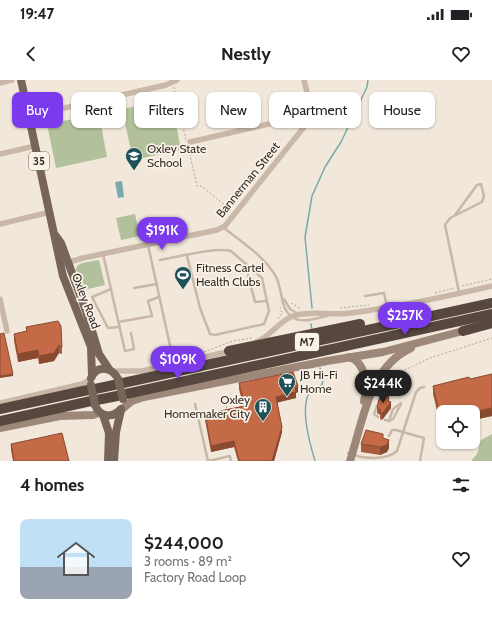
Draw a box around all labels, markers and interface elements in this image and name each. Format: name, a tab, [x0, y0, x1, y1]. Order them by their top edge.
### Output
text: 19:47	[20, 5, 54, 23]
icon: back	[20, 43, 42, 65]
text: Nestly	[221, 43, 271, 65]
icon: heart	[450, 43, 472, 65]
chip: Buy	[12, 92, 63, 128]
chip: Rent	[71, 92, 126, 128]
chip: Filters	[134, 92, 198, 128]
chip: New	[206, 92, 261, 128]
chip: Apartment	[269, 92, 361, 128]
chip: House	[369, 92, 435, 128]
street label: Bannerman Street	[213, 139, 283, 220]
place label: Oxley State School	[147, 141, 206, 170]
school or university icon: Oxley State School	[124, 146, 144, 171]
road number: 35	[29, 152, 49, 170]
pin: $191K	[134, 217, 190, 251]
text: $191K	[146, 222, 178, 238]
place label: Fitness Cartel Health Clubs	[196, 260, 264, 289]
sports icon: Fitness Cartel Health Clubs	[173, 265, 193, 290]
street label: Oxley Road	[69, 271, 104, 331]
pin: $257K	[377, 302, 433, 336]
text: $257K	[387, 307, 423, 323]
road number: M7	[295, 333, 319, 351]
pin: $109K	[150, 346, 206, 380]
text: $109K	[160, 351, 196, 367]
place label: JB Hi-Fi Home	[299, 367, 338, 396]
pin: $244K	[355, 370, 411, 404]
supermarket icon: JB Hi-Fi Home	[277, 372, 297, 397]
text: $244K	[364, 375, 402, 391]
place label: Oxley Homemaker City	[164, 392, 250, 421]
building icon: Oxley Homemaker City	[253, 397, 273, 422]
map controls	[436, 405, 480, 449]
button: locate	[436, 405, 480, 449]
icon: filters	[450, 474, 472, 496]
text: 4 homes	[20, 475, 84, 495]
text: $244,000	[144, 533, 224, 553]
icon: home	[52, 535, 100, 583]
icon: heart	[450, 548, 472, 570]
text: 3 rooms · 89 m²	[144, 553, 232, 569]
text: Factory Road Loop	[144, 569, 246, 585]

